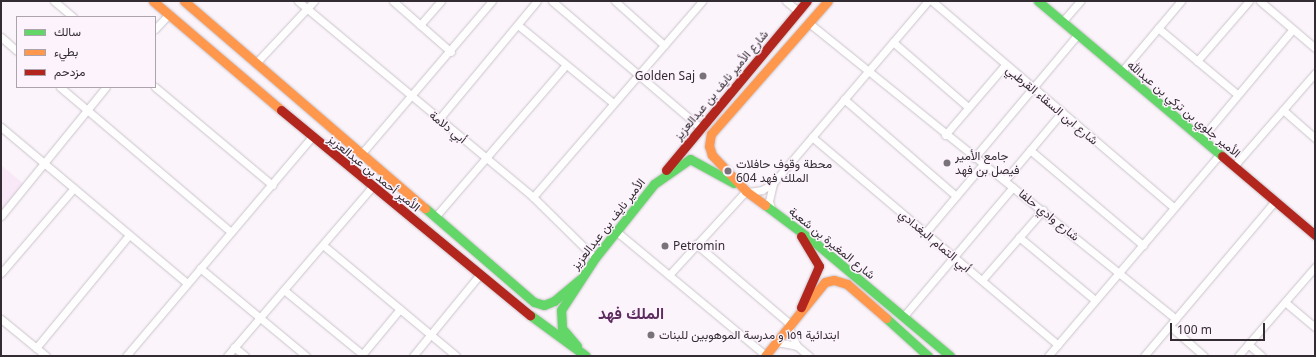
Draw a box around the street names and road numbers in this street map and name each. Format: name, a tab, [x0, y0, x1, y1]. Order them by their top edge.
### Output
street label: شارع الأمير نايف بن عبدالعزيز	[671, 27, 771, 143]
street label: الأمير جلوي بن تركي بن عبدالله	[1124, 57, 1244, 161]
street label: شارع ابن السقاء القرطبي	[1003, 62, 1101, 148]
street label: أبي دلامة	[427, 108, 469, 146]
street label: الأمير أحمد بن عبدالعزيز	[325, 131, 423, 215]
street label: الأمير نايف بن عبدالعزيز	[568, 176, 648, 272]
street label: شارع وادي حلفا	[1016, 186, 1082, 244]
street label: شارع المغيرة بن شعبة	[786, 204, 878, 282]
street label: أبي التمام البغدادي	[896, 207, 974, 275]

